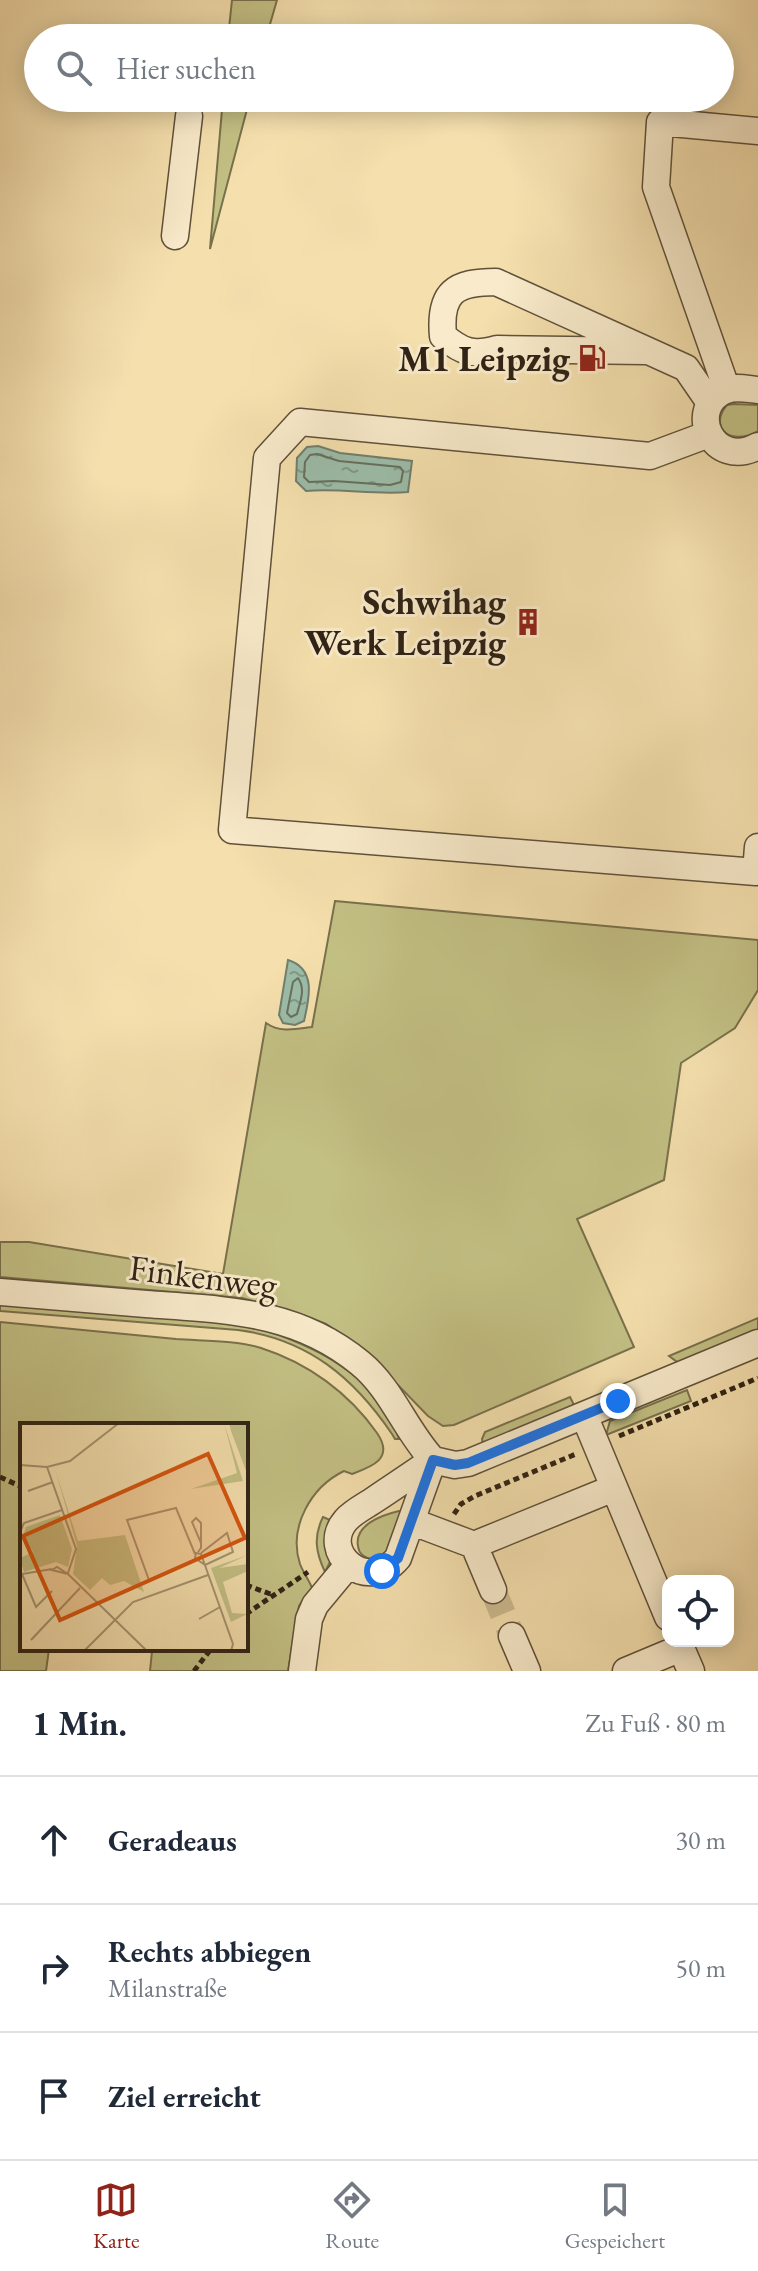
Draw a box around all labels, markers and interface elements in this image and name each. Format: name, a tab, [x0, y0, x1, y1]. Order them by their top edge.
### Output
search box	[24, 24, 734, 112]
icon: search	[52, 46, 96, 90]
text: Hier suchen	[116, 49, 256, 88]
place label: M1 Leipzig	[398, 335, 571, 382]
fuel station icon: M1 Leipzig	[577, 343, 607, 373]
place label: Schwihag Werk Leipzig	[304, 578, 507, 666]
building icon: Schwihag Werk Leipzig	[513, 607, 543, 637]
street label: Finkenweg	[126, 1244, 280, 1308]
route end	[600, 1383, 636, 1419]
inset map	[20, 1423, 248, 1651]
route start	[364, 1553, 400, 1589]
map controls	[662, 1575, 734, 1647]
button: locate	[662, 1575, 734, 1647]
text: 1 Min.	[32, 1701, 127, 1745]
text: Zu Fuß · 80 m	[585, 1706, 726, 1740]
icon: ahead	[32, 1818, 76, 1862]
text: Geradeaus	[108, 1821, 237, 1860]
text: 30 m	[676, 1823, 726, 1857]
text: Rechts abbiegen	[108, 1932, 311, 1971]
icon: right	[32, 1946, 76, 1990]
text: 50 m	[676, 1951, 726, 1985]
text: Milanstraße	[108, 1971, 227, 2005]
icon: arrive	[32, 2074, 76, 2118]
text: Ziel erreicht	[108, 2077, 261, 2116]
tab: Karte	[93, 2178, 140, 2255]
tab: Route	[325, 2178, 379, 2255]
tab: Gespeichert	[565, 2178, 665, 2255]

